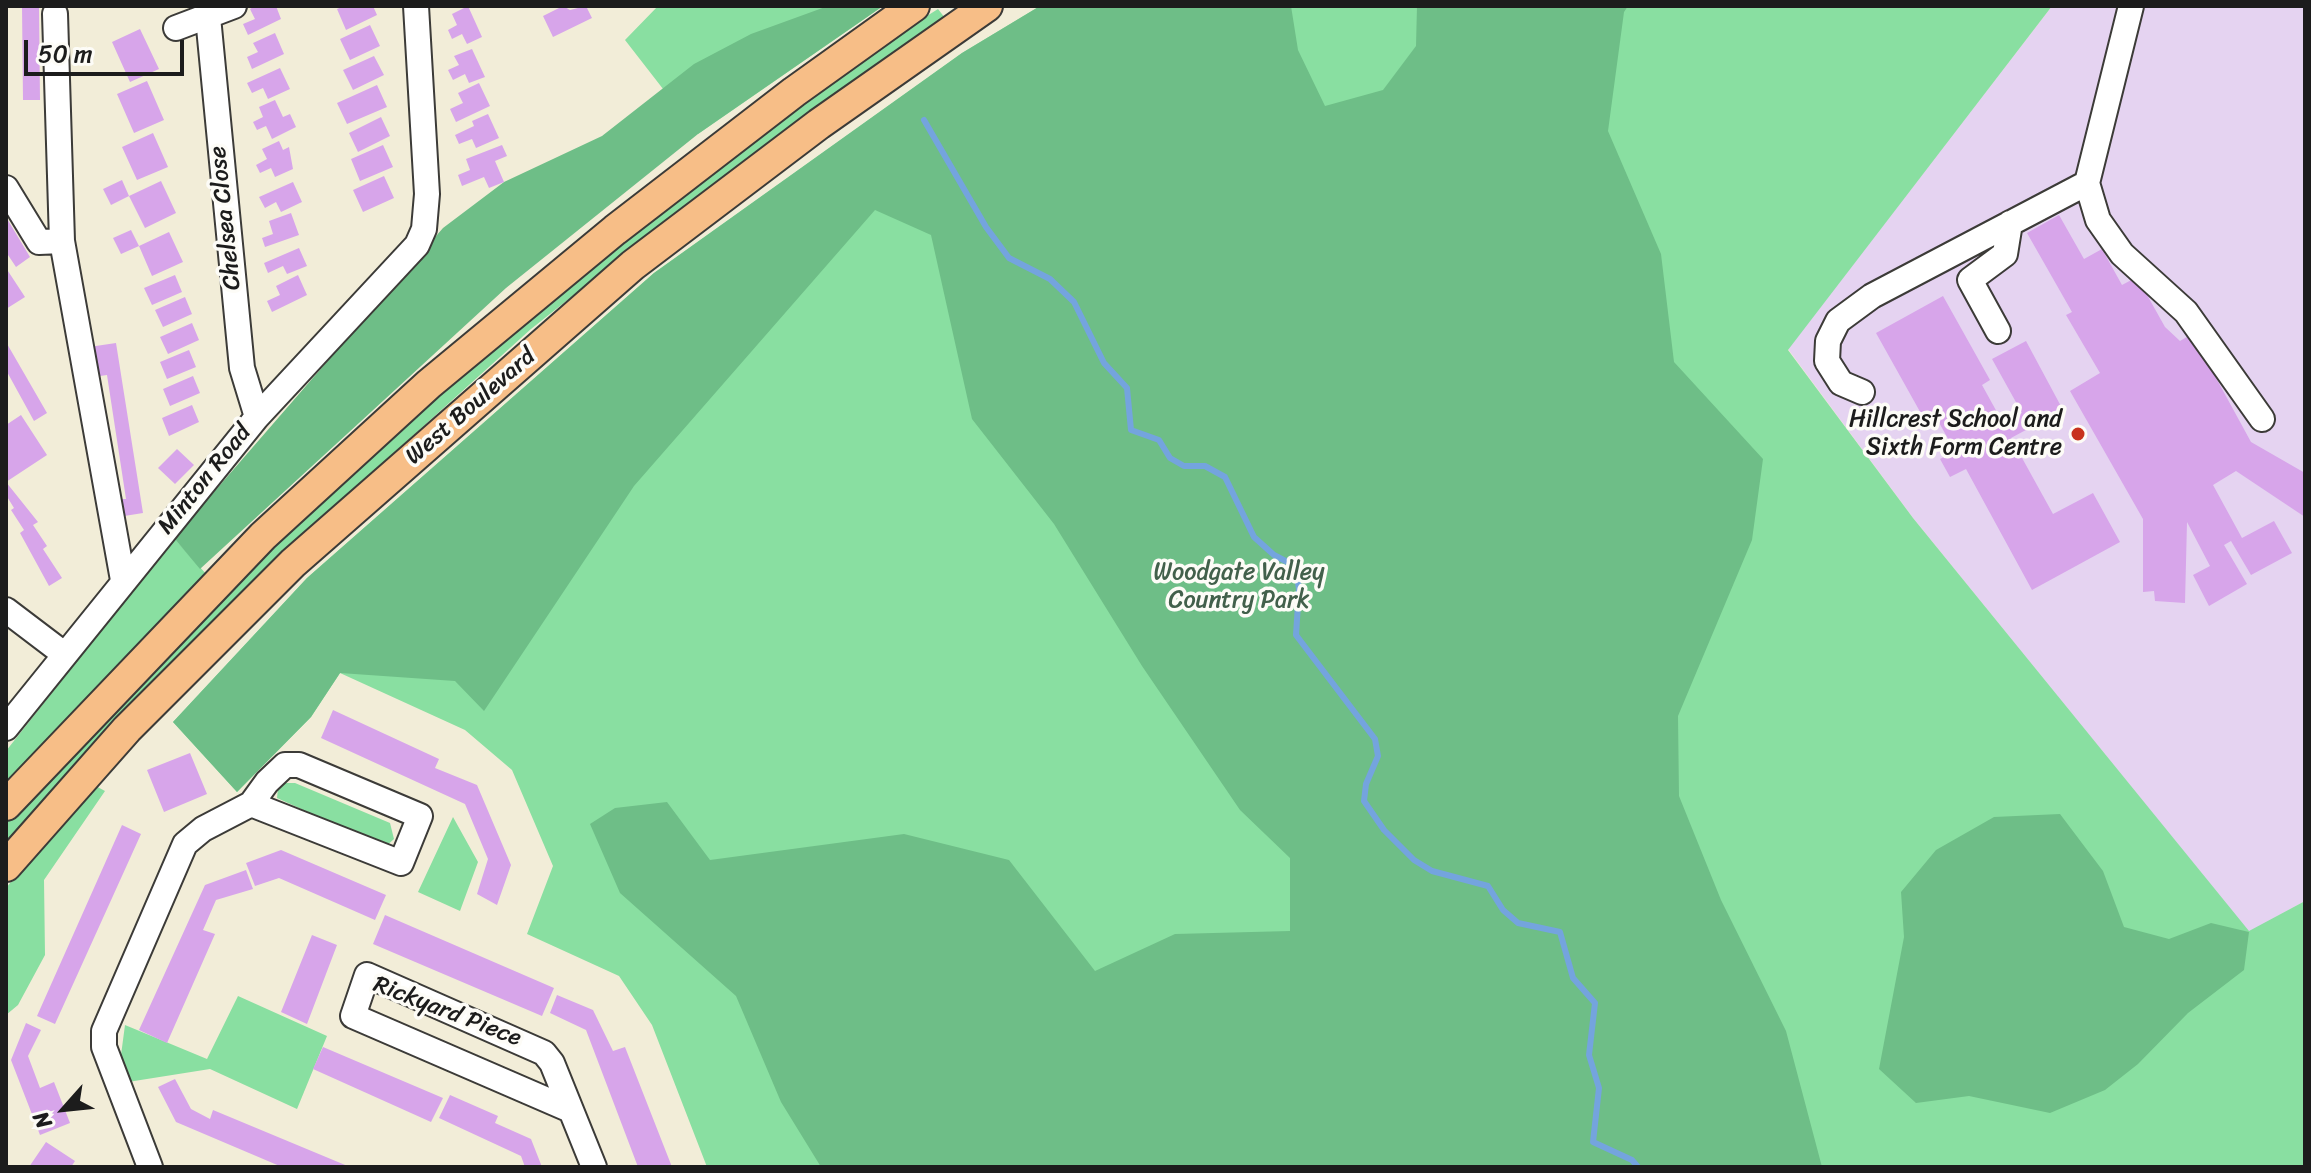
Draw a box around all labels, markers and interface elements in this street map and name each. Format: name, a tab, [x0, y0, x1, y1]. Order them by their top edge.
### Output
scale bar	[28, 24, 188, 74]
text: 50 m	[38, 33, 93, 75]
street label: Chelsea Close	[204, 145, 248, 291]
street label: West Boulevard	[400, 343, 542, 471]
place label: Hillcrest School and Sixth Form Centre	[1849, 406, 2062, 462]
street label: Minton Road	[152, 419, 258, 541]
marker: Hillcrest School and Sixth Form Centre	[2069, 425, 2087, 443]
park label: Woodgate Valley Country Park	[1154, 559, 1324, 615]
street label: Rickyard Piece	[369, 971, 525, 1053]
north arrow	[24, 1069, 104, 1149]
text: N	[21, 1104, 63, 1136]

